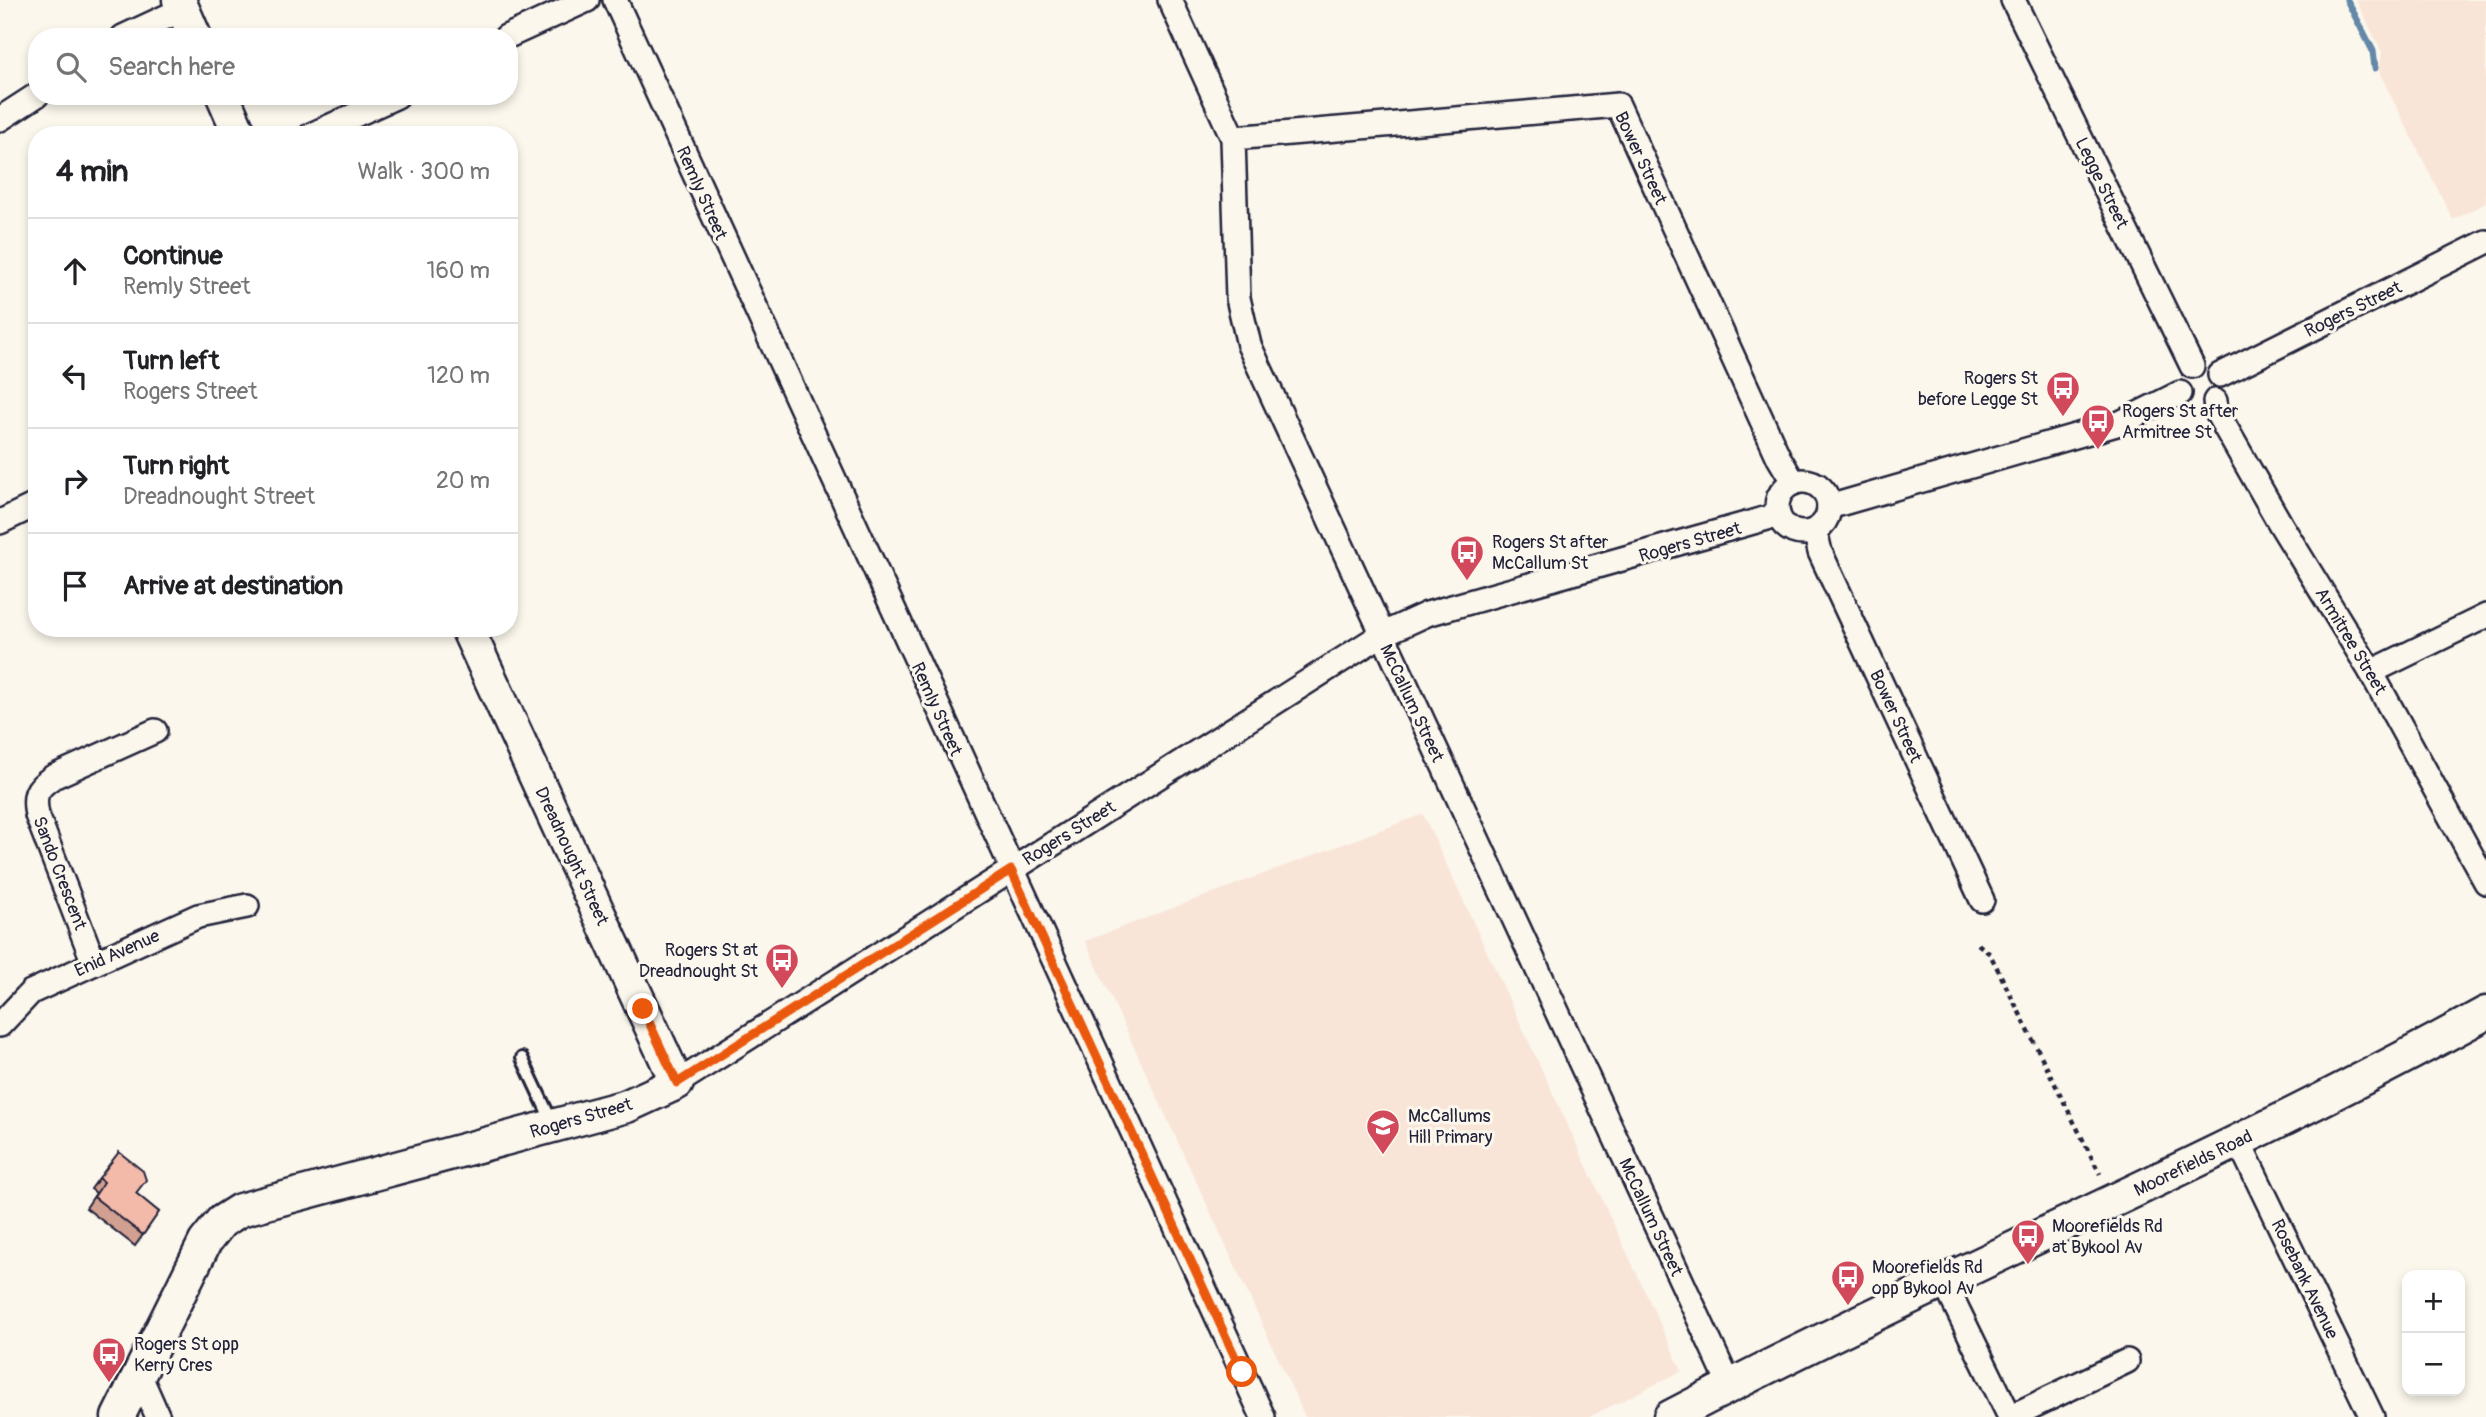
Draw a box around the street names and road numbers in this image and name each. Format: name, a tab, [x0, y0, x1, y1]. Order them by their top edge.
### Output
street label: Bower Street	[1609, 108, 1672, 209]
street label: Legge Street	[2070, 134, 2134, 233]
street label: Remly Street	[671, 143, 733, 244]
street label: Rogers Street	[2301, 276, 2406, 343]
street label: Rogers Street	[1636, 517, 1745, 568]
street label: Armitree Street	[2310, 583, 2392, 700]
street label: McCallum Street	[1374, 641, 1449, 766]
street label: Remly Street	[906, 659, 968, 760]
street label: Bower Street	[1864, 666, 1927, 767]
street label: Dreadnought Street	[529, 783, 614, 930]
street label: Rogers Street	[1019, 795, 1121, 871]
street label: Sando Crescent	[27, 813, 92, 934]
street label: Enid Avenue	[71, 924, 163, 982]
street label: Rogers Street	[527, 1093, 636, 1144]
street label: Moorefields Road	[2130, 1125, 2256, 1202]
street label: McCallum Street	[1613, 1155, 1688, 1280]
street label: Rosebank Avenue	[2266, 1215, 2344, 1343]

